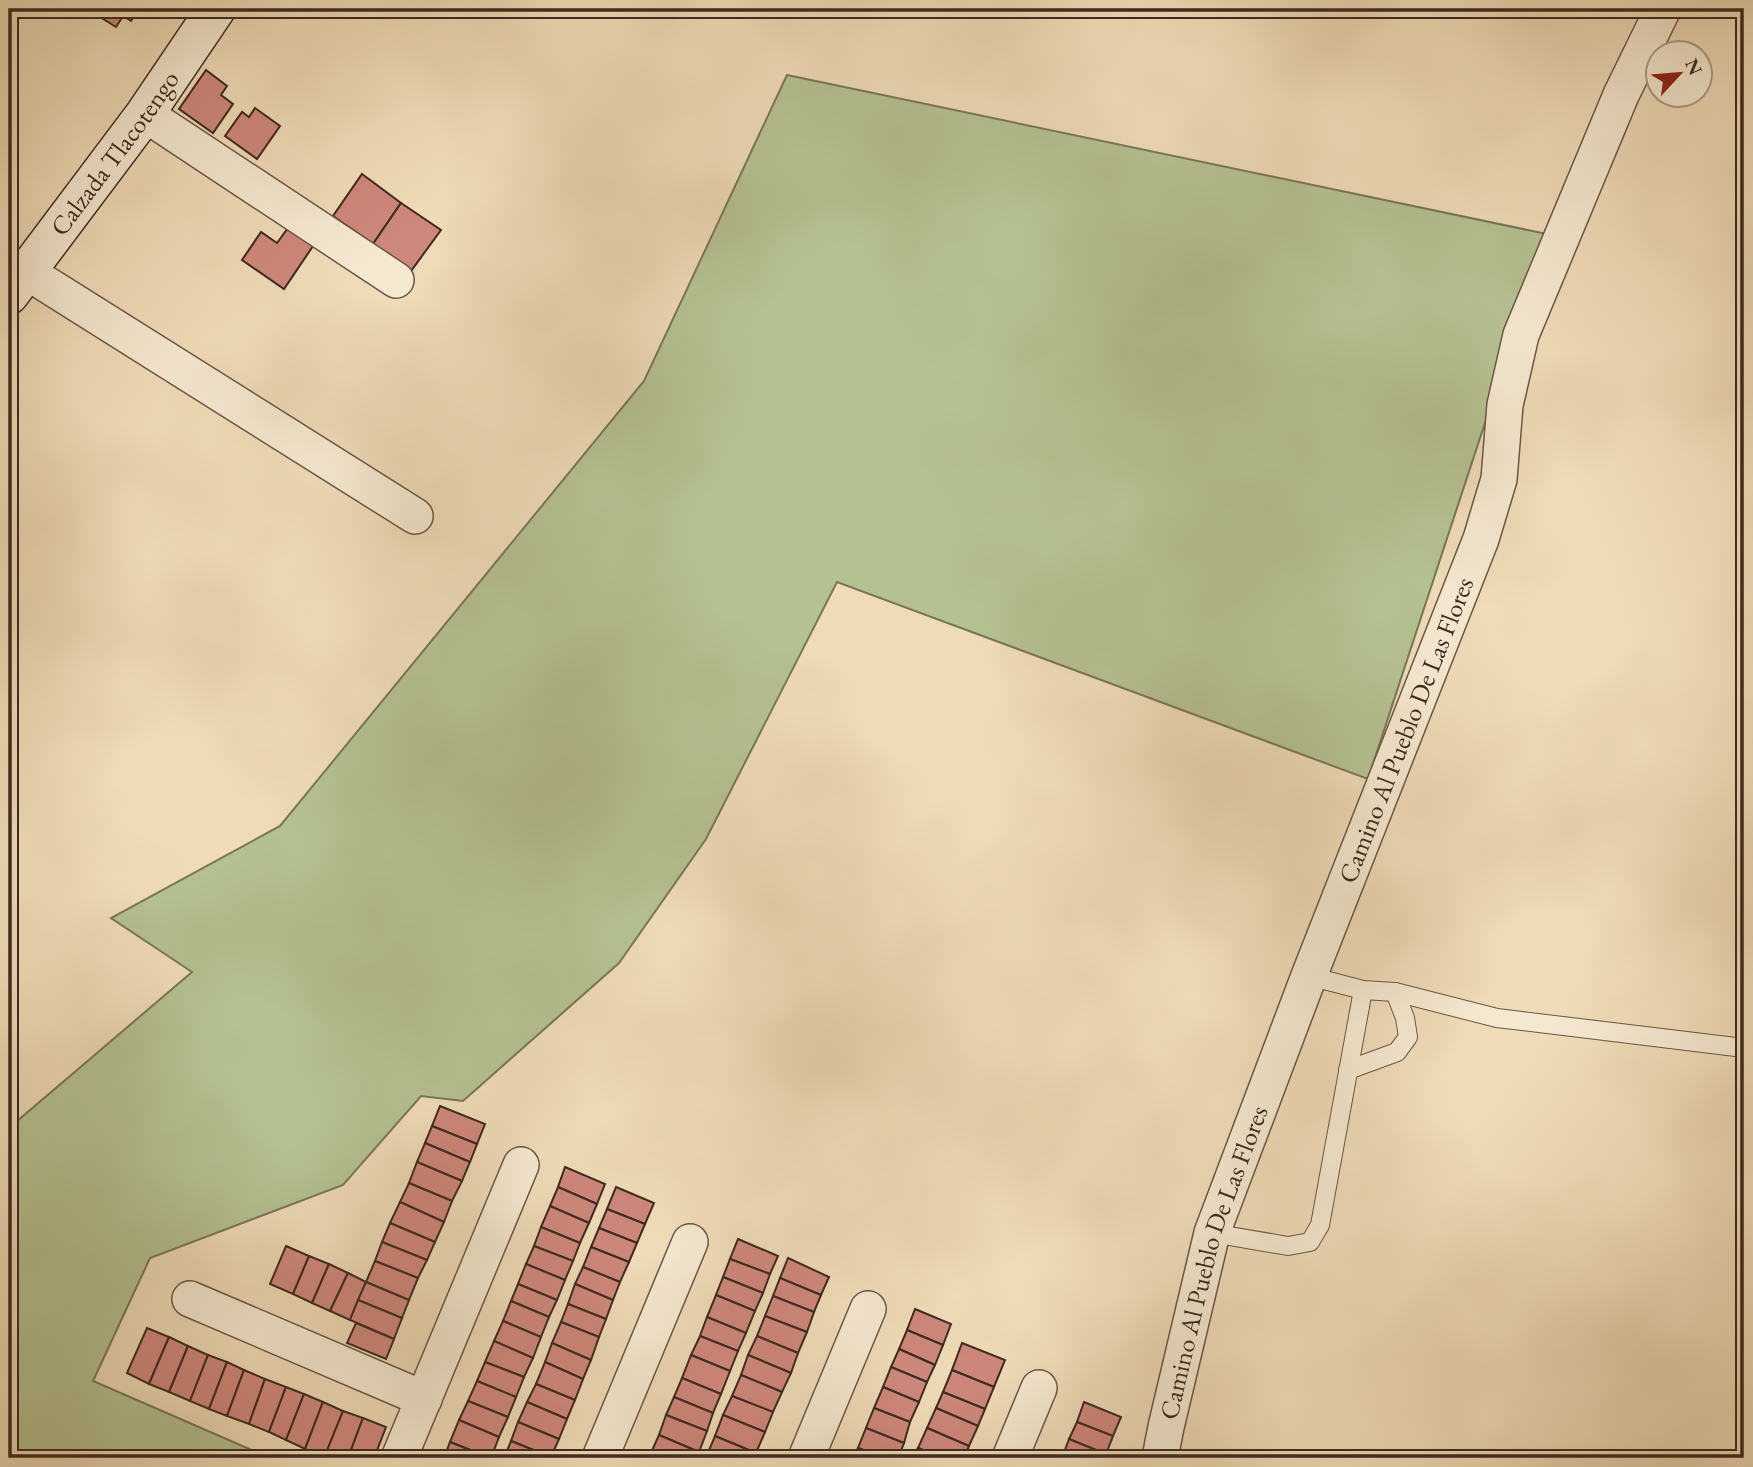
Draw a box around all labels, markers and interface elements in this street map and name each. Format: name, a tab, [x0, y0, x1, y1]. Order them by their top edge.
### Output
north arrow	[1644, 38, 1714, 108]
text: N	[1679, 54, 1709, 80]
street label: Calzada Tlacotengo	[42, 64, 187, 243]
street label: Camino Al Pueblo De Las Flores	[1330, 572, 1481, 888]
street label: Camino Al Pueblo De Las Flores	[1151, 1101, 1276, 1423]

